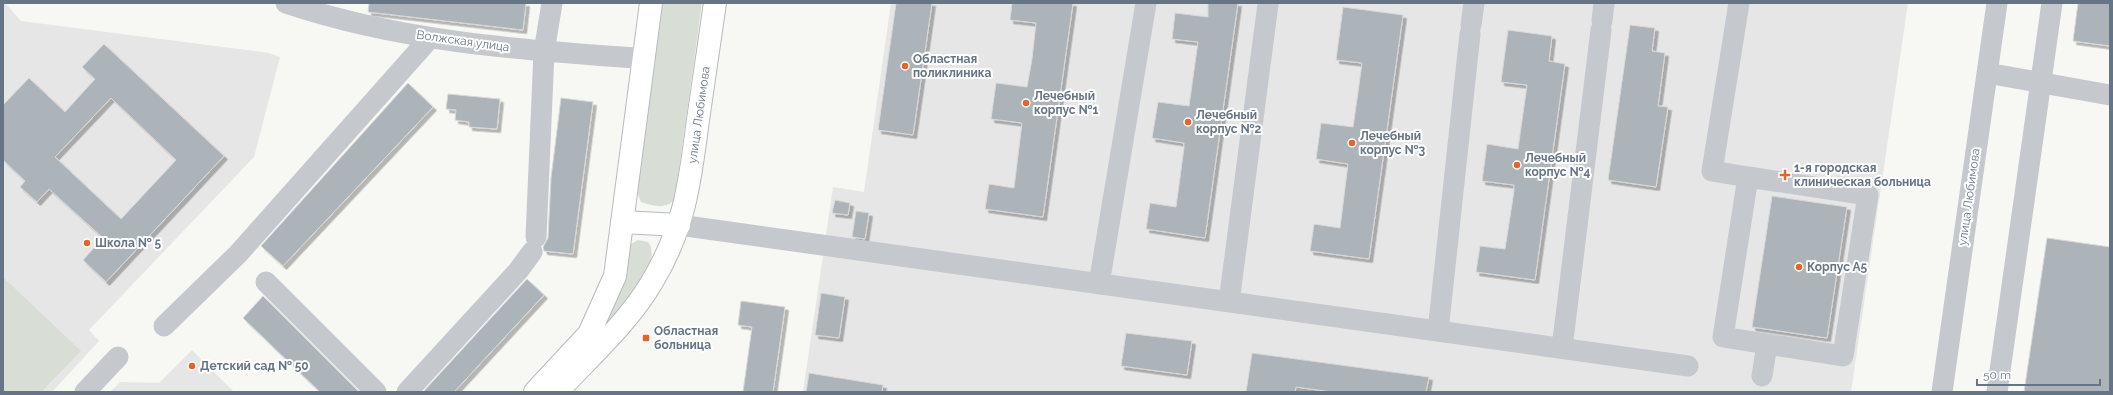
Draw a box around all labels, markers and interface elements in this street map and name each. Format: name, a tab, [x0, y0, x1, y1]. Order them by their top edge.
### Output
street label: Волжская улица	[416, 28, 510, 54]
place label: Областная поликлиника	[913, 52, 992, 80]
marker: Областная поликлиника	[900, 61, 910, 71]
street label: улица Любимова	[685, 65, 713, 165]
place label: Лечебный корпус №1	[1034, 89, 1098, 117]
marker: Лечебный корпус №1	[1021, 98, 1031, 108]
place label: Лечебный корпус №2	[1196, 108, 1261, 136]
marker: Лечебный корпус №2	[1183, 117, 1193, 127]
place label: Лечебный корпус №3	[1360, 129, 1425, 157]
marker: Лечебный корпус №3	[1347, 138, 1357, 148]
street label: улица Любимова	[1955, 147, 1983, 247]
place label: Лечебный корпус №4	[1525, 151, 1590, 179]
marker: Лечебный корпус №4	[1512, 160, 1522, 170]
place label: 1-я городская клиническая больница	[1794, 161, 1931, 189]
marker: 1-я городская клиническая больница	[1779, 169, 1791, 181]
place label: Школа № 5	[95, 236, 161, 250]
marker: Школа № 5	[82, 238, 92, 248]
place label: Корпус А5	[1807, 260, 1868, 274]
marker: Корпус А5	[1794, 262, 1804, 272]
place label: Областная больница	[654, 324, 718, 352]
marker: Областная больница	[641, 333, 651, 343]
place label: Детский сад № 50	[200, 359, 309, 373]
marker: Детский сад № 50	[187, 361, 197, 371]
scale bar	[1977, 361, 2100, 387]
text: 50 m	[1983, 368, 2011, 382]

